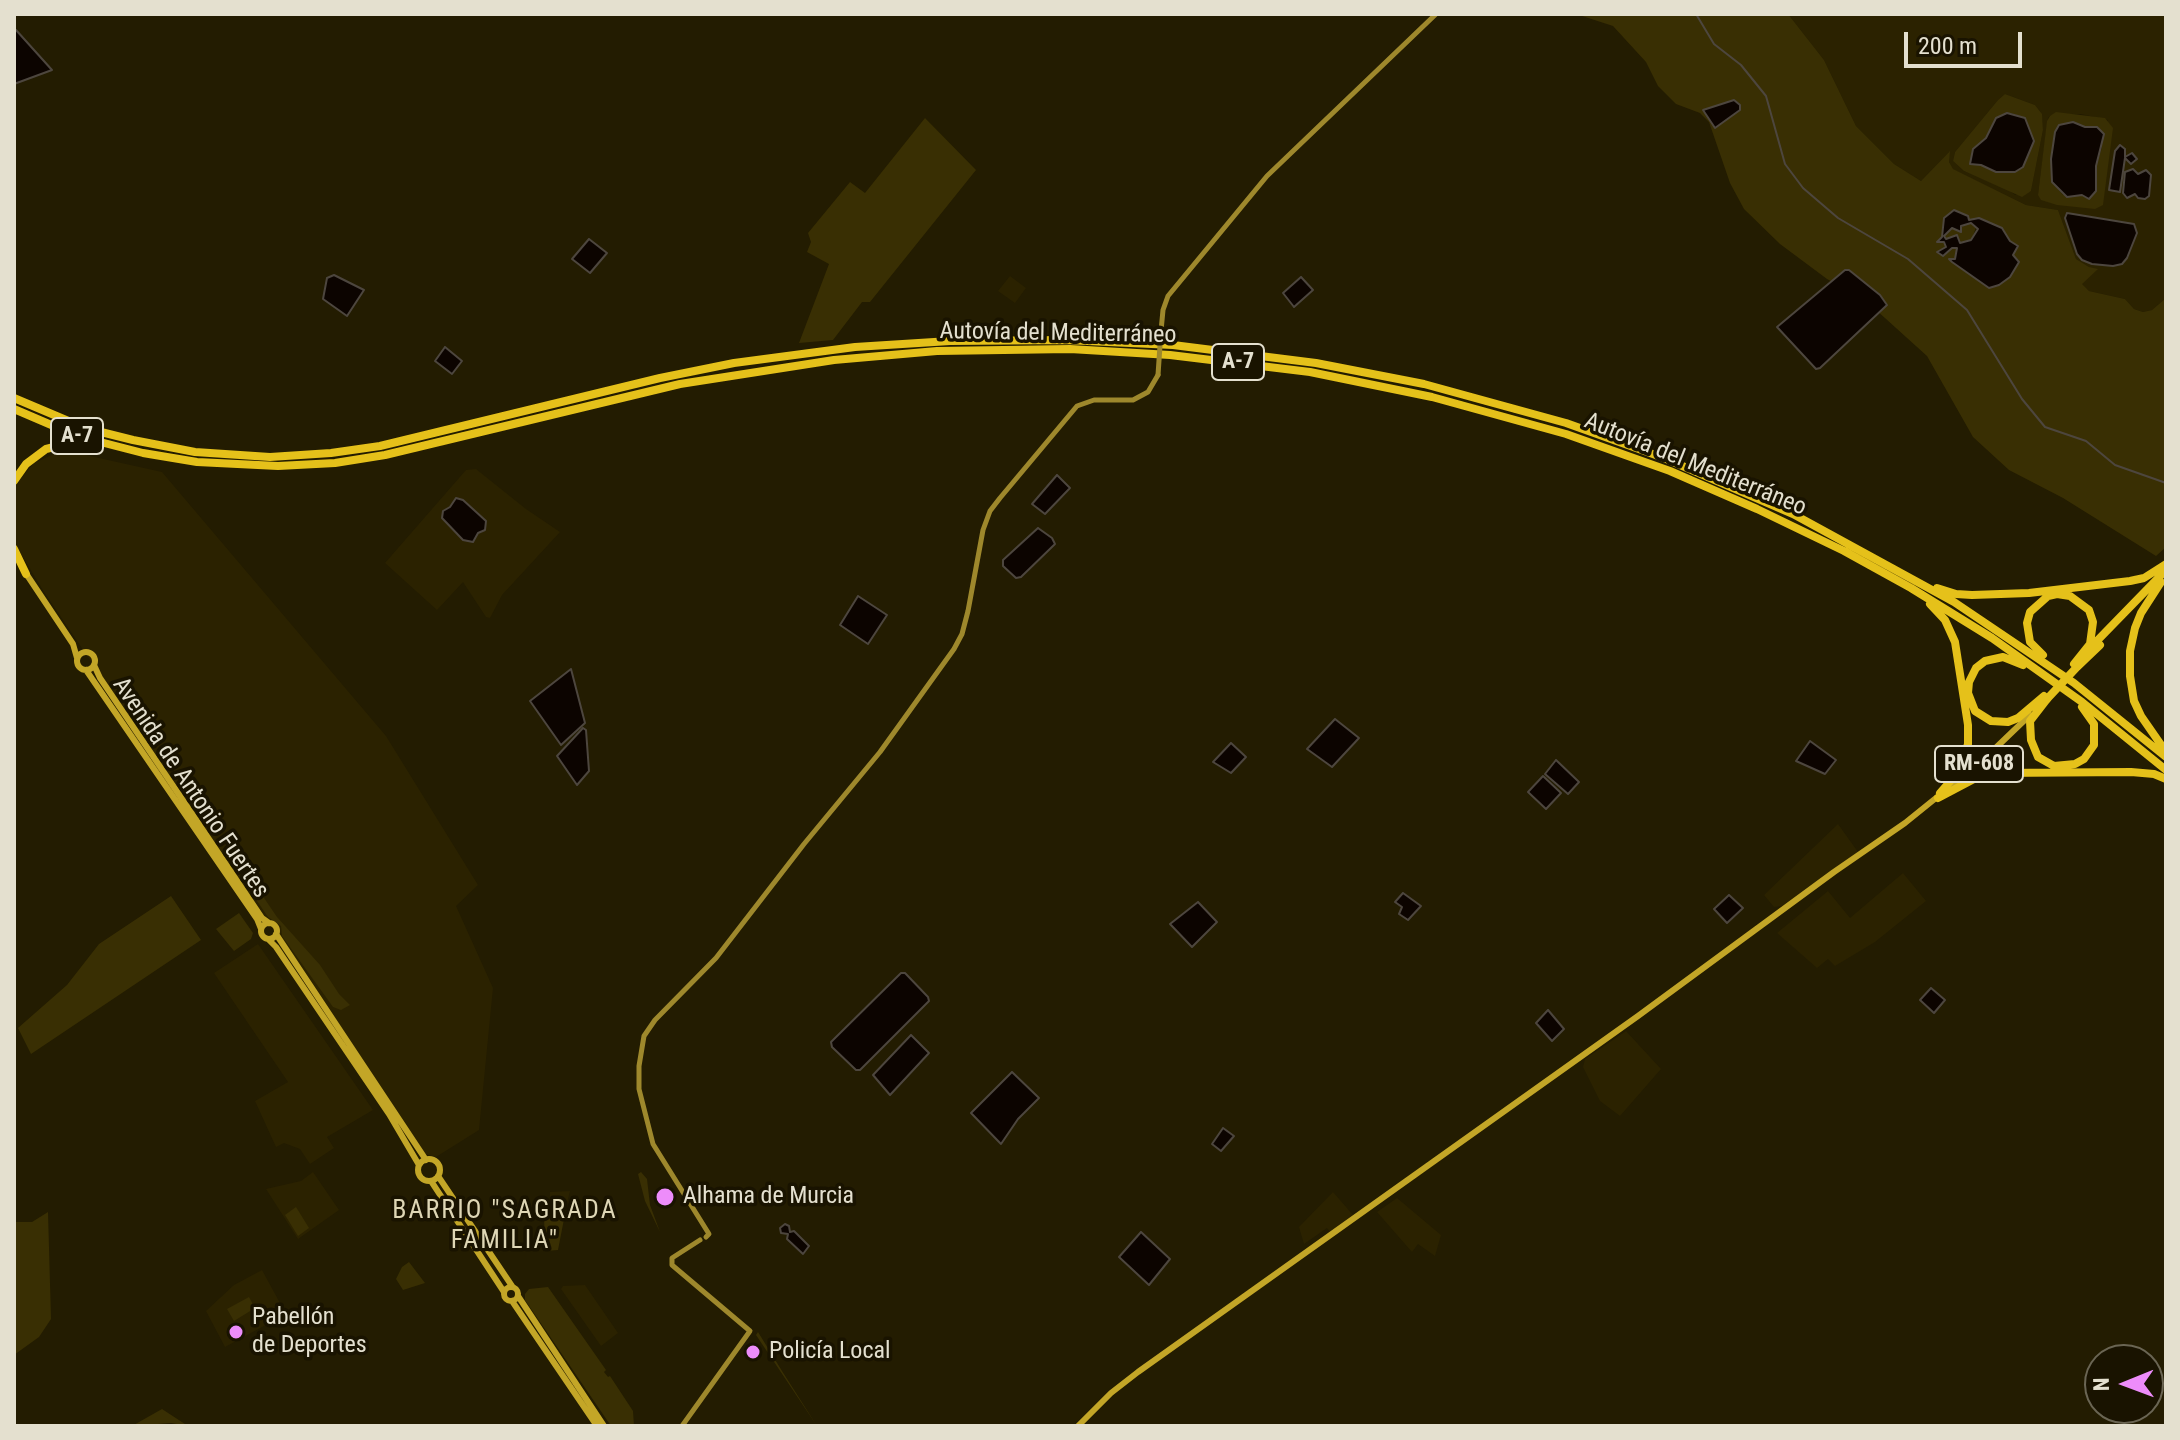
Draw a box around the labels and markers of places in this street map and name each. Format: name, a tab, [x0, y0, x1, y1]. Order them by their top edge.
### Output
place label: Alhama de Murcia	[683, 1183, 854, 1211]
marker: Alhama de Murcia	[654, 1186, 676, 1208]
place label: Pabellón de Deportes	[252, 1304, 367, 1360]
marker: Pabellón de Deportes	[227, 1323, 245, 1341]
place label: Policía Local	[769, 1338, 890, 1366]
marker: Policía Local	[744, 1343, 762, 1361]

